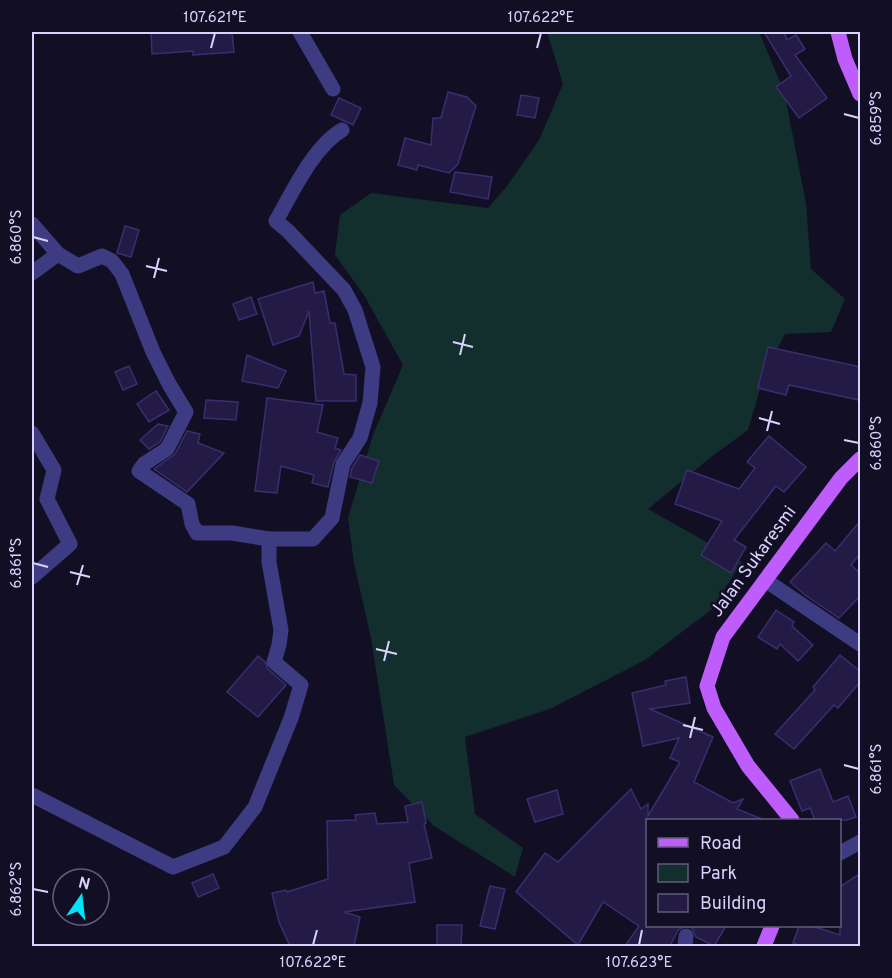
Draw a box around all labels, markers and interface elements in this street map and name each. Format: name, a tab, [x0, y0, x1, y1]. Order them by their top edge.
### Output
text: 107.621°E	[183, 9, 247, 28]
text: 107.622°E	[508, 9, 574, 28]
text: 6.859°S	[868, 91, 887, 145]
text: 6.860°S	[8, 209, 27, 265]
text: 6.860°S	[868, 415, 887, 471]
street label: Jalan Sukaresmi	[706, 502, 802, 622]
text: 6.861°S	[8, 537, 27, 589]
text: 6.861°S	[868, 743, 887, 795]
legend	[646, 819, 841, 927]
text: Road	[700, 833, 742, 856]
text: 6.862°S	[8, 862, 27, 916]
text: Park	[700, 863, 737, 886]
north arrow	[51, 867, 111, 927]
text: N	[76, 873, 92, 895]
text: Building	[700, 893, 766, 916]
text: 107.622°E	[280, 954, 346, 973]
text: 107.623°E	[606, 954, 672, 973]

